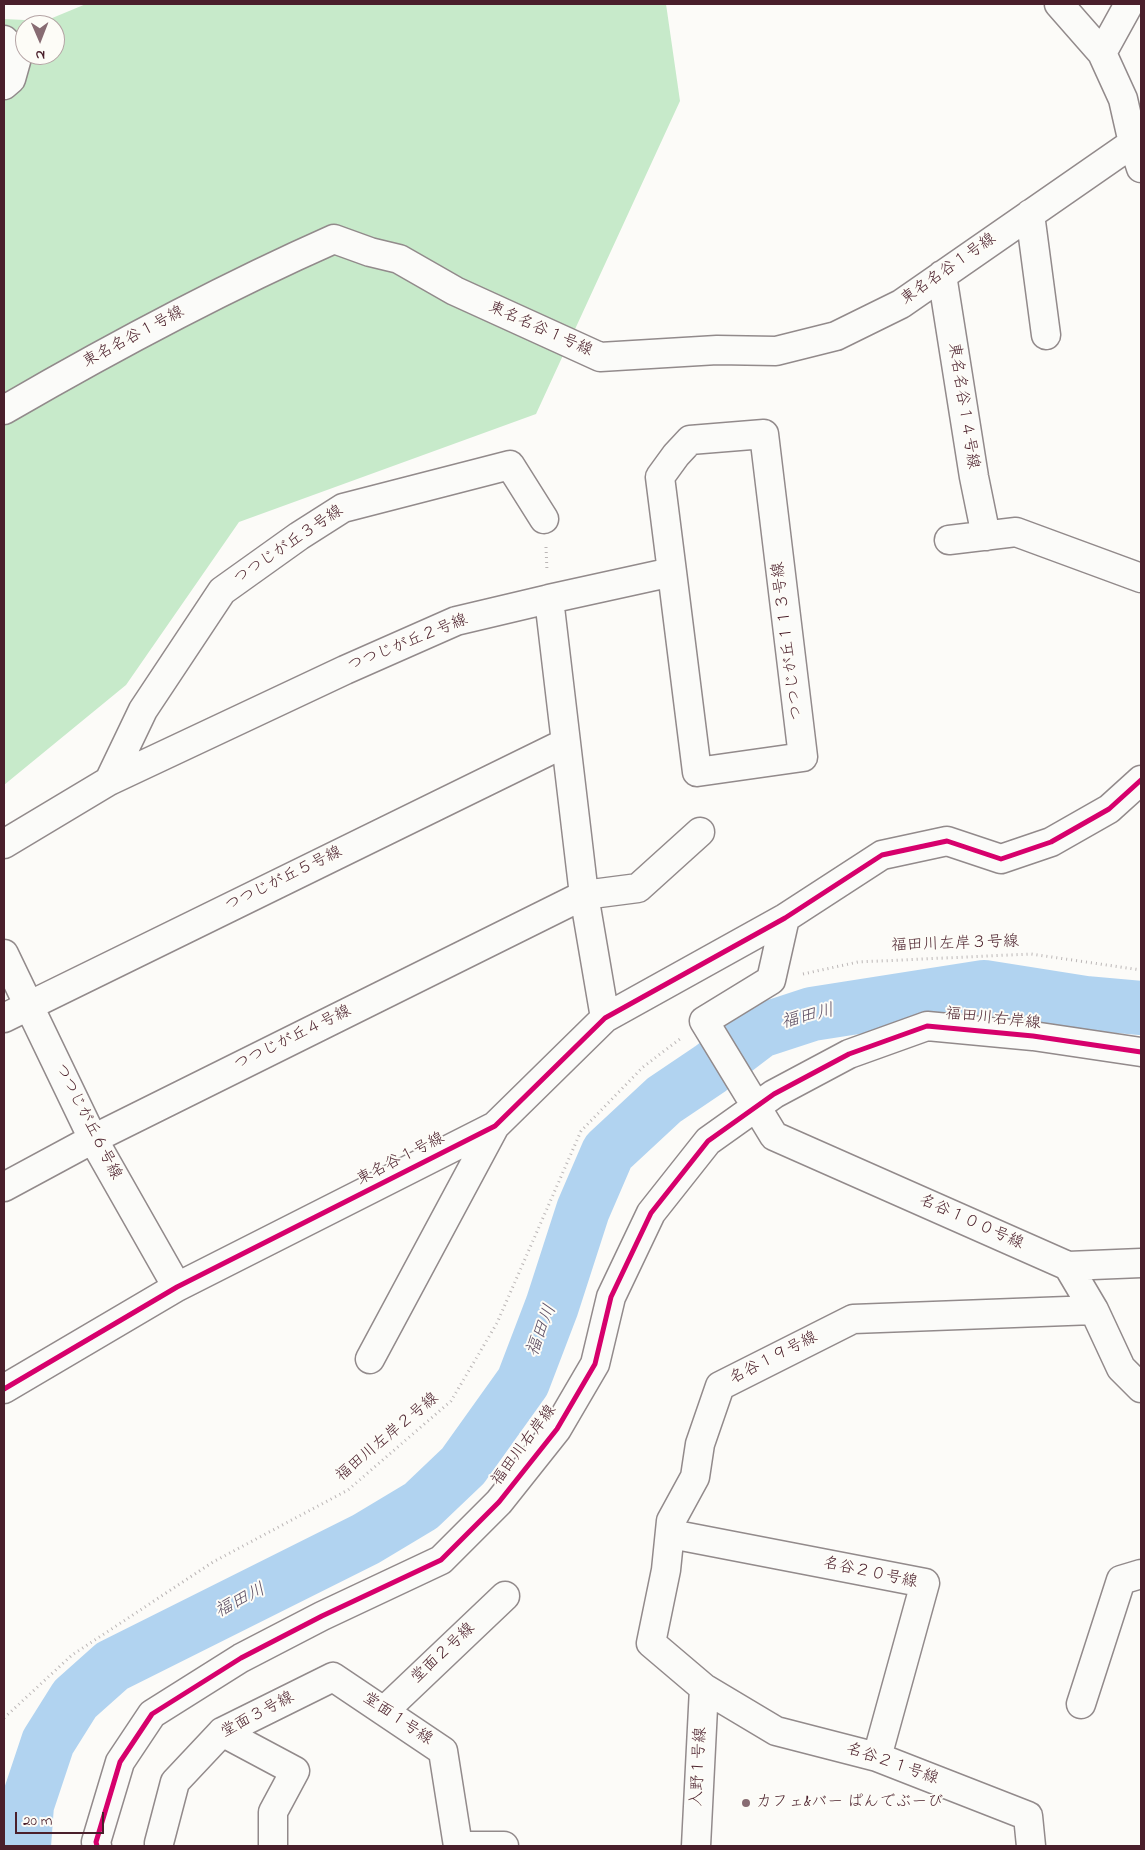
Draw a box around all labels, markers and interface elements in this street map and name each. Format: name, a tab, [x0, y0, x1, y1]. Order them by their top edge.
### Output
north arrow	[15, 15, 65, 65]
text: N	[35, 44, 45, 65]
street label: 東名名谷１号線	[898, 230, 1000, 310]
street label: 東名名谷１号線	[485, 298, 595, 362]
street label: 東名名谷１号線	[80, 303, 188, 373]
street label: 東名名谷１４号線	[943, 341, 981, 471]
street label: つつじが丘３号線	[231, 502, 347, 590]
street label: つつじが丘１１３号線	[770, 560, 808, 722]
street label: つつじが丘２号線	[345, 611, 471, 677]
street label: つつじが丘５号線	[222, 843, 346, 917]
street label: 福田川左岸３号線	[891, 933, 1019, 957]
water label: 福田川	[779, 1001, 837, 1035]
street label: つつじが丘４号線	[231, 1002, 355, 1076]
street label: 福田川右岸線	[944, 1005, 1042, 1035]
street label: つつじが丘６号線	[49, 1061, 125, 1183]
street label: 東名谷１号線	[354, 1130, 448, 1190]
street label: 名谷１００号線	[916, 1191, 1026, 1255]
water label: 福田川	[523, 1302, 563, 1360]
street label: 名谷１９号線	[727, 1329, 821, 1389]
street label: 福田川左岸２号線	[333, 1390, 443, 1486]
street label: 福田川右岸線	[488, 1402, 562, 1490]
street label: 名谷２０号線	[821, 1555, 919, 1593]
water label: 福田川	[212, 1580, 270, 1624]
street label: 堂面２号線	[408, 1620, 480, 1688]
street label: 堂面３号線	[218, 1689, 298, 1743]
street label: 堂面１号線	[358, 1690, 436, 1750]
street label: 入野１号線	[688, 1727, 712, 1807]
street label: 名谷２１号線	[843, 1740, 941, 1790]
place label: カフェ&バー ぱんでぶーび	[756, 1793, 943, 1813]
marker: カフェ&バー ぱんでぶーび	[740, 1797, 752, 1809]
scale bar	[18, 1802, 106, 1834]
text: 20 m	[23, 1810, 52, 1832]

